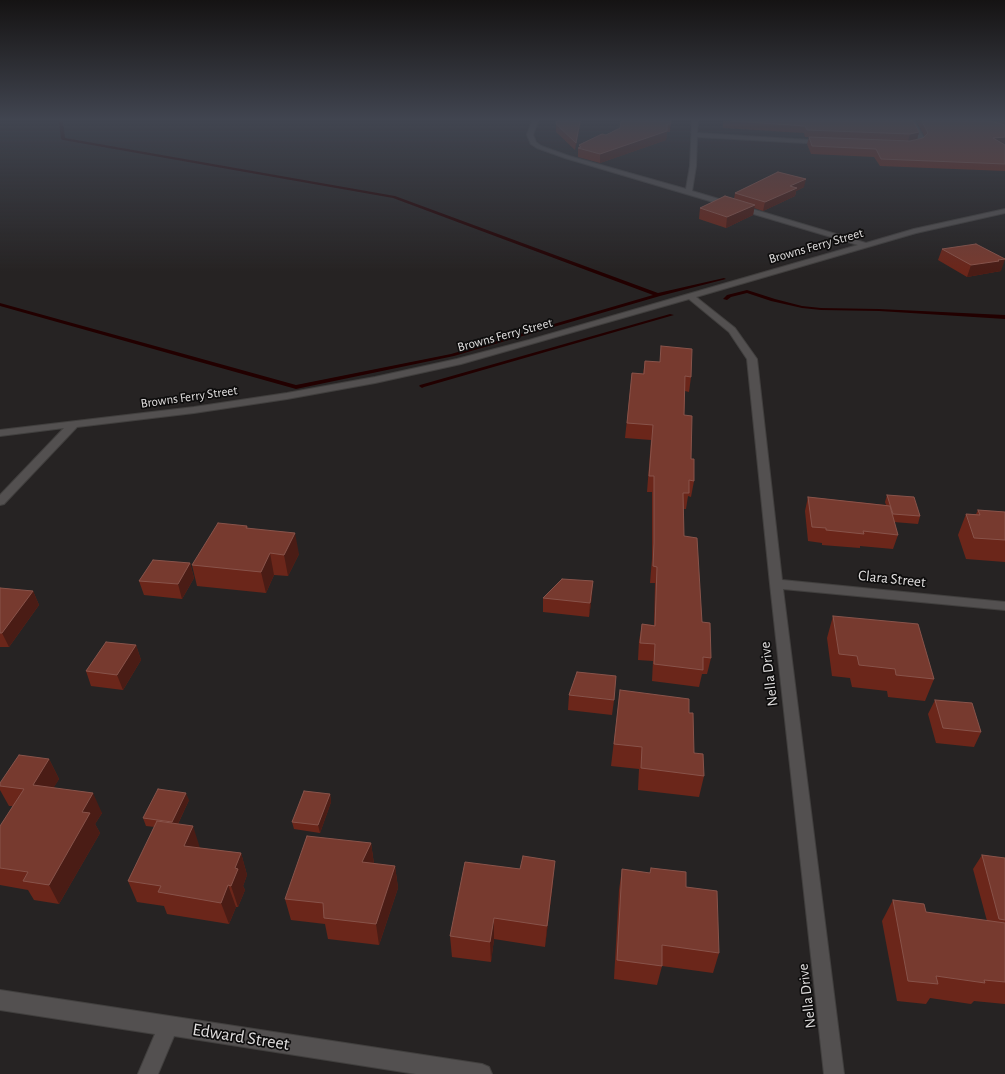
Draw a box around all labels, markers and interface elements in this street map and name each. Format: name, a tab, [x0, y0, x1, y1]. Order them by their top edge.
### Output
street label: Browns Ferry Street	[767, 225, 865, 267]
street label: Browns Ferry Street	[456, 315, 554, 355]
street label: Browns Ferry Street	[140, 382, 238, 412]
street label: Clara Street	[857, 567, 927, 591]
street label: Nella Drive	[756, 641, 782, 707]
street label: Nella Drive	[794, 963, 820, 1029]
street label: Edward Street	[191, 1019, 291, 1055]

